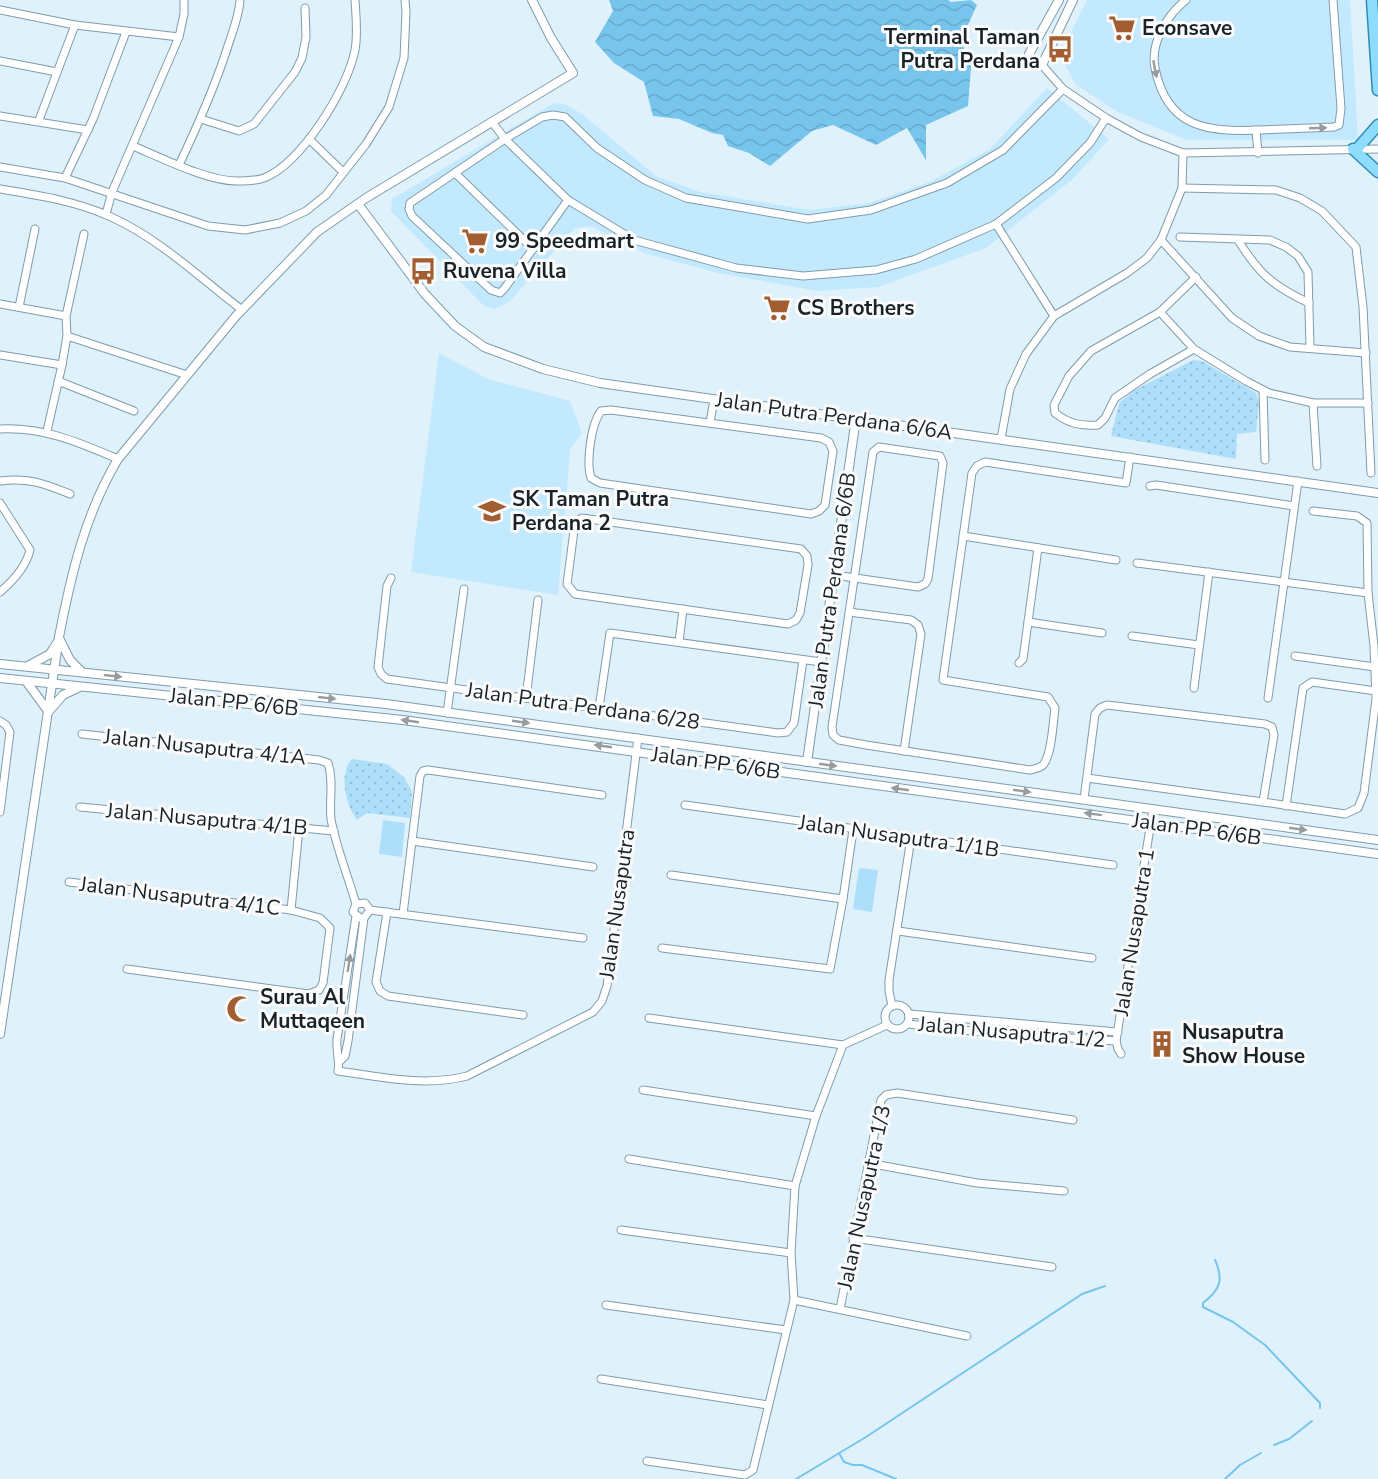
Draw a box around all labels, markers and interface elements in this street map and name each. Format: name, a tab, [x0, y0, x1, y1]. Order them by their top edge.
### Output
supermarket icon: Econsave	[1107, 13, 1137, 43]
place label: Econsave	[1142, 14, 1232, 42]
place label: Terminal Taman Putra Perdana	[884, 23, 1040, 75]
bus stop icon: Terminal Taman Putra Perdana	[1045, 34, 1075, 64]
one-way arrow	[1151, 60, 1160, 79]
one-way arrow	[1308, 123, 1327, 132]
supermarket icon: 99 Speedmart	[460, 226, 490, 256]
place label: 99 Speedmart	[495, 227, 635, 255]
bus stop icon: Ruvena Villa	[408, 256, 438, 286]
place label: Ruvena Villa	[443, 257, 566, 285]
supermarket icon: CS Brothers	[762, 293, 792, 323]
place label: CS Brothers	[797, 294, 914, 322]
street label: Jalan Putra Perdana 6/6A	[713, 385, 954, 446]
street label: Jalan Putra Perdana 6/6B	[801, 471, 862, 710]
place label: SK Taman Putra Perdana 2	[512, 485, 669, 537]
school or university icon: SK Taman Putra Perdana 2	[477, 496, 507, 526]
one-way arrow	[103, 671, 122, 681]
street label: Jalan Putra Perdana 6/28	[463, 676, 702, 736]
street label: Jalan PP 6/6B	[167, 681, 300, 723]
one-way arrow	[318, 693, 337, 703]
one-way arrow	[400, 716, 419, 725]
one-way arrow	[511, 718, 530, 727]
street label: Jalan Nusaputra 4/1A	[102, 722, 307, 772]
street label: Jalan PP 6/6B	[649, 740, 782, 786]
one-way arrow	[593, 742, 612, 751]
one-way arrow	[819, 760, 838, 769]
one-way arrow	[890, 784, 909, 793]
one-way arrow	[1012, 786, 1031, 795]
street label: Jalan Nusaputra 4/1B	[104, 796, 309, 842]
street label: Jalan PP 6/6B	[1130, 806, 1263, 852]
street label: Jalan Nusaputra 1/1B	[796, 808, 1001, 864]
one-way arrow	[1084, 810, 1103, 819]
one-way arrow	[1289, 824, 1308, 833]
street label: Jalan Nusaputra	[592, 827, 641, 982]
street label: Jalan Nusaputra 1	[1107, 846, 1161, 1019]
street label: Jalan Nusaputra 4/1C	[77, 870, 282, 922]
one-way arrow	[344, 953, 353, 972]
place label: Surau Al Muttaqeen	[260, 983, 365, 1035]
mosque icon: Surau Al Muttaqeen	[225, 994, 255, 1024]
street label: Jalan Nusaputra 1/2	[916, 1010, 1107, 1054]
place label: Nusaputra Show House	[1182, 1018, 1305, 1070]
building icon: Nusaputra Show House	[1147, 1029, 1177, 1059]
street label: Jalan Nusaputra 1/3	[831, 1102, 897, 1293]

